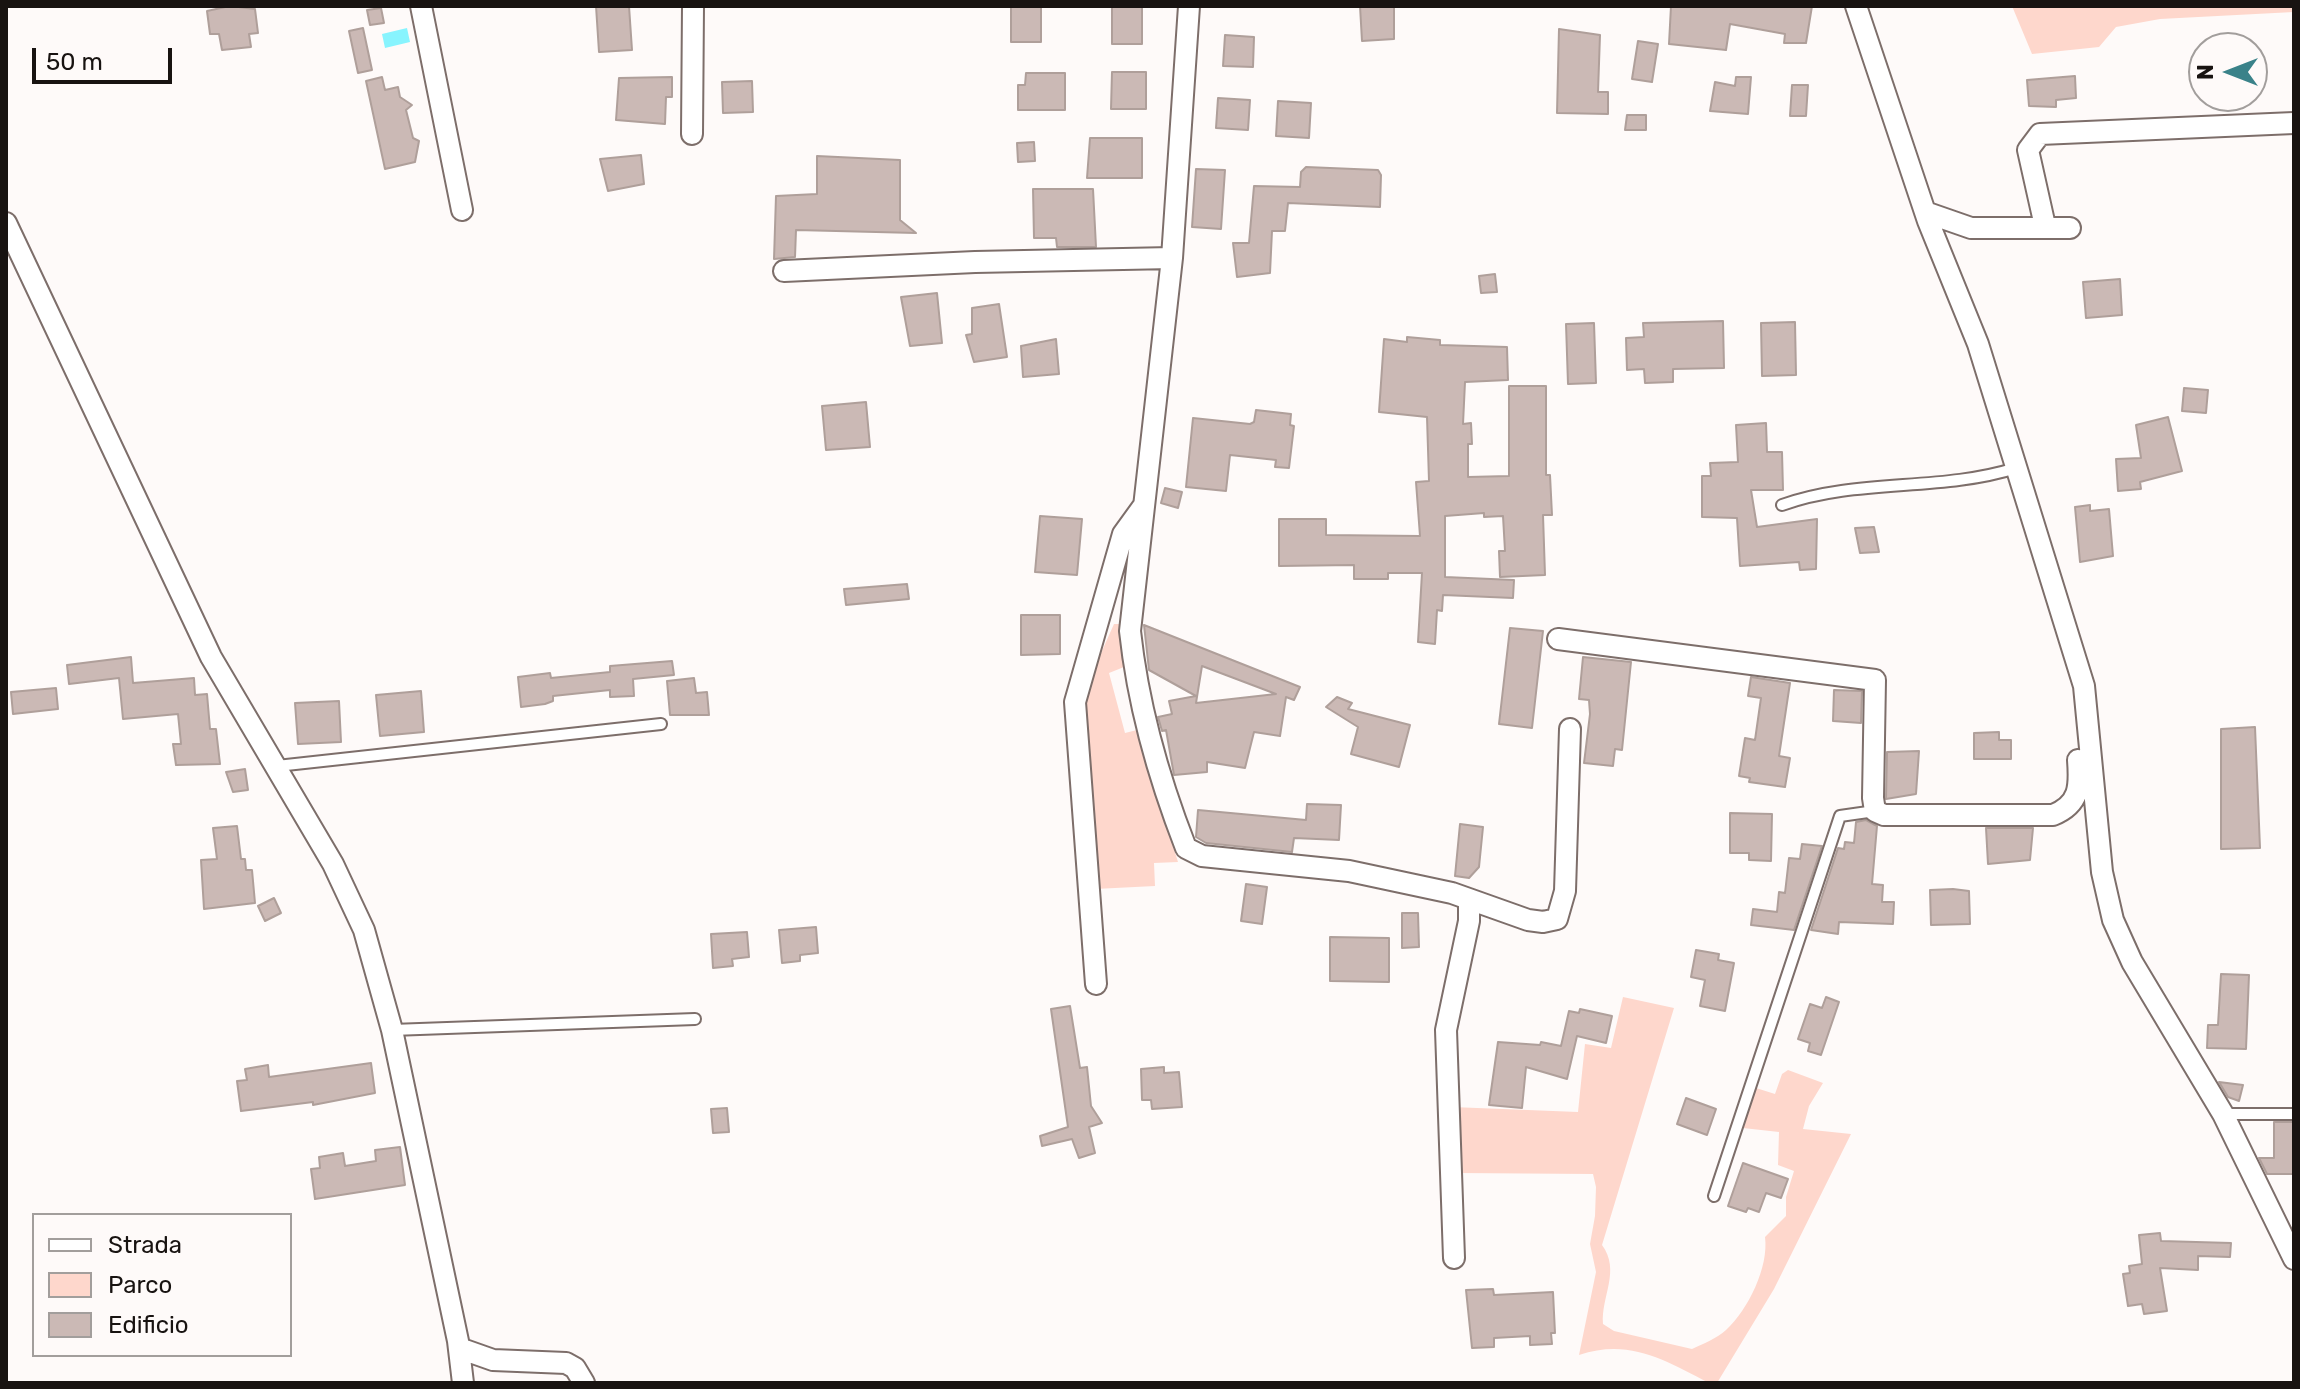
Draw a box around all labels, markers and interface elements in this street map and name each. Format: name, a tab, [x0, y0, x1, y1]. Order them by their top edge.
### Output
scale bar	[36, 32, 176, 82]
north arrow	[2188, 32, 2268, 112]
text: 50 m	[46, 48, 103, 76]
text: N	[2192, 64, 2219, 80]
legend	[32, 1213, 292, 1357]
text: Strada	[108, 1231, 182, 1259]
text: Parco	[108, 1271, 172, 1299]
text: Edificio	[108, 1311, 189, 1339]

